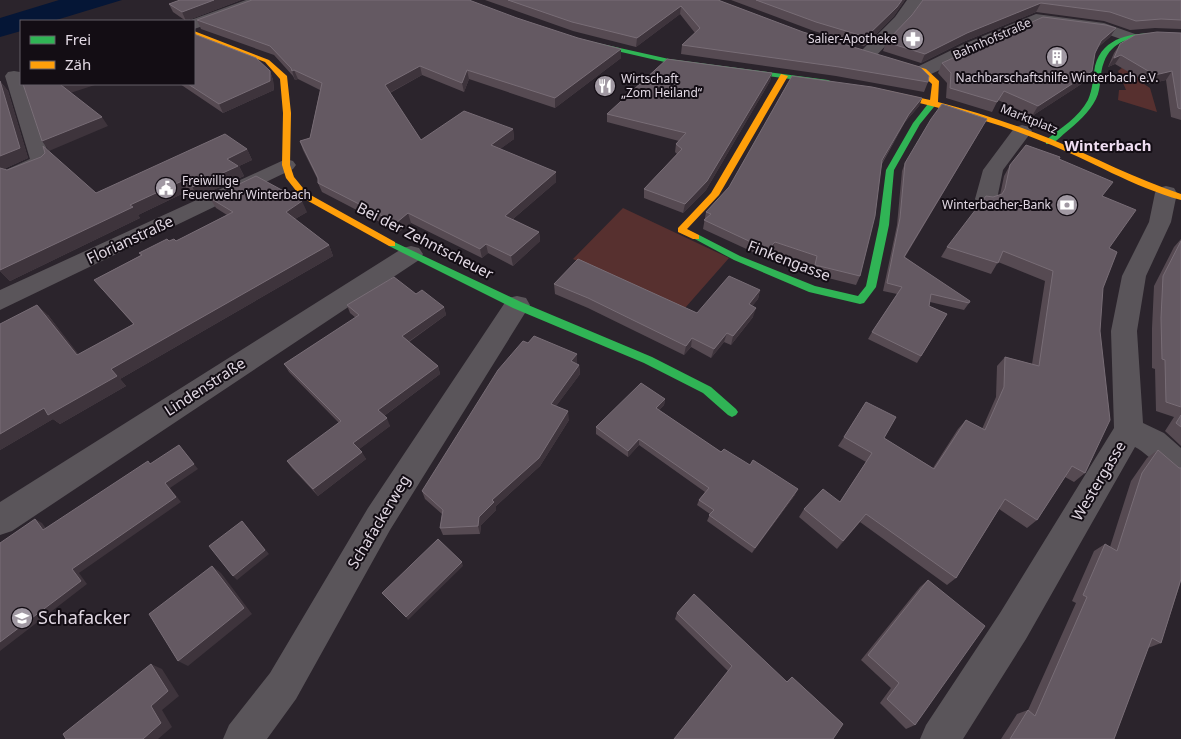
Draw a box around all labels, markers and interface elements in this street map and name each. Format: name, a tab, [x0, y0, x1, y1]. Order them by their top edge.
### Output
street label: Bahnhofstraße	[950, 14, 1034, 63]
legend	[20, 20, 195, 85]
pharmacy icon: Salier-Apotheke	[901, 27, 925, 51]
text: Frei	[65, 29, 91, 49]
place label: Salier-Apotheke	[808, 30, 897, 47]
building icon: Nachbarschaftshilfe Winterbach e.V.	[1045, 45, 1069, 69]
text: Zäh	[65, 54, 91, 74]
place label: Nachbarschaftshilfe Winterbach e.V.	[956, 69, 1158, 86]
place label: Wirtschaft „Zom Heiland“	[621, 70, 703, 101]
restaurant icon: Wirtschaft „Zom Heiland“	[593, 74, 617, 98]
street label: Marktplatz	[998, 99, 1061, 138]
district label: Winterbach	[1065, 135, 1151, 155]
place label: Freiwillige Feuerwehr Winterbach	[182, 172, 311, 203]
public building icon: Freiwillige Feuerwehr Winterbach	[154, 176, 178, 200]
bank icon: Winterbacher-Bank	[1055, 193, 1079, 217]
place label: Winterbacher-Bank	[942, 196, 1052, 213]
street label: Bei der Zehntscheuer	[354, 197, 497, 283]
street label: Florianstraße	[83, 210, 176, 268]
street label: Finkengasse	[745, 235, 834, 285]
street label: Lindenstraße	[160, 353, 249, 420]
street label: Westergasse	[1066, 437, 1130, 524]
street label: Schafackerweg	[342, 471, 414, 572]
place label: Schafacker	[38, 605, 130, 629]
school or university icon: Schafacker	[10, 606, 34, 630]

